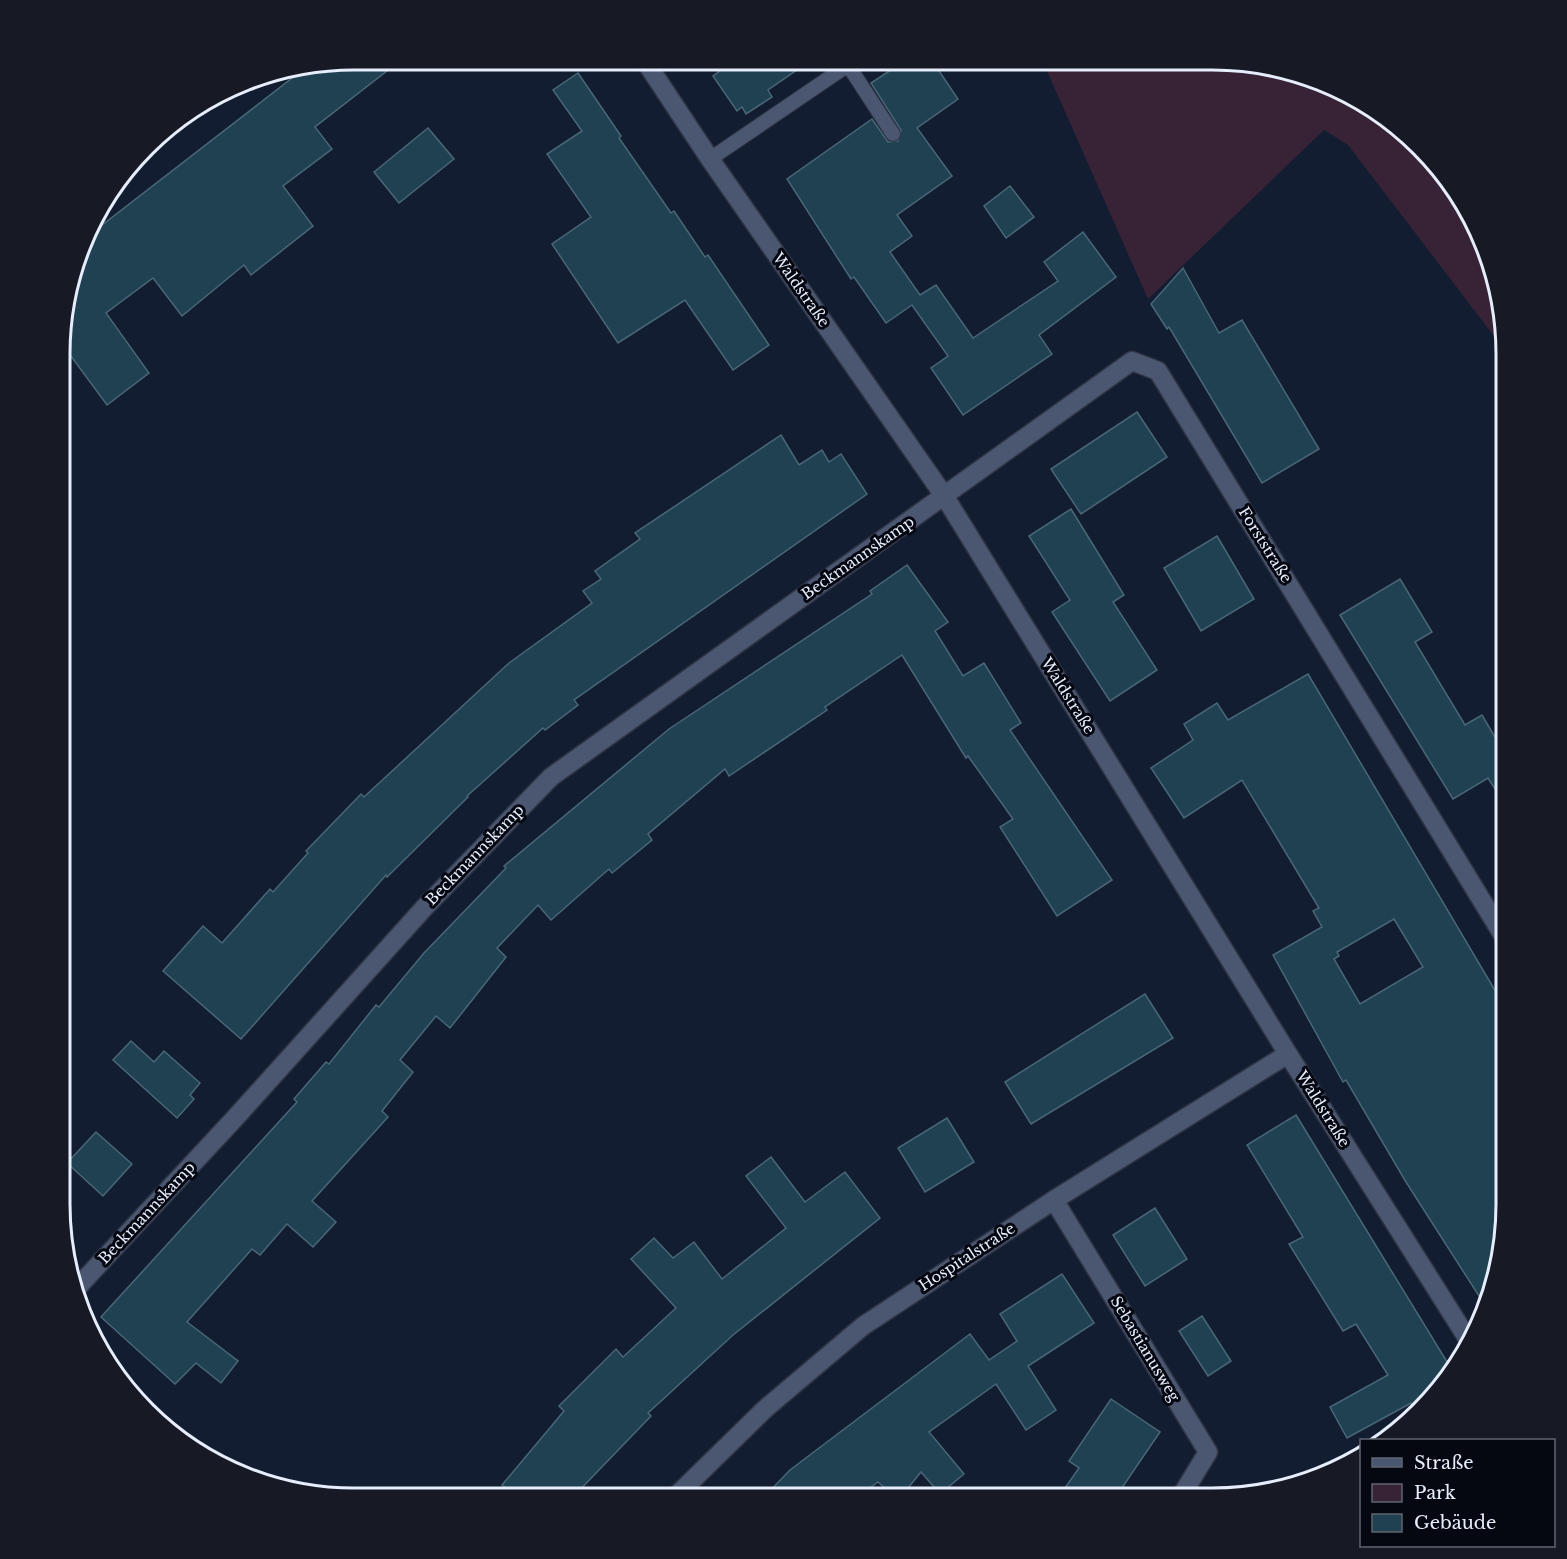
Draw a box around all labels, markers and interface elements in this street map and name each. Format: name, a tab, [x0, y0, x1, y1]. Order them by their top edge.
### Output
street label: Waldstraße	[768, 248, 834, 331]
street label: Forststraße	[1235, 503, 1296, 586]
street label: Beckmannskamp	[798, 512, 918, 604]
street label: Waldstraße	[1037, 653, 1099, 737]
street label: Beckmannskamp	[422, 800, 528, 909]
street label: Waldstraße	[1292, 1066, 1354, 1150]
street label: Beckmannskamp	[94, 1158, 199, 1268]
street label: Hospitalstraße	[915, 1218, 1018, 1295]
street label: Sebastianusweg	[1107, 1293, 1185, 1406]
legend	[1360, 1439, 1555, 1547]
text: Straße	[1414, 1452, 1474, 1474]
text: Park	[1414, 1482, 1456, 1504]
text: Gebäude	[1414, 1512, 1496, 1534]

